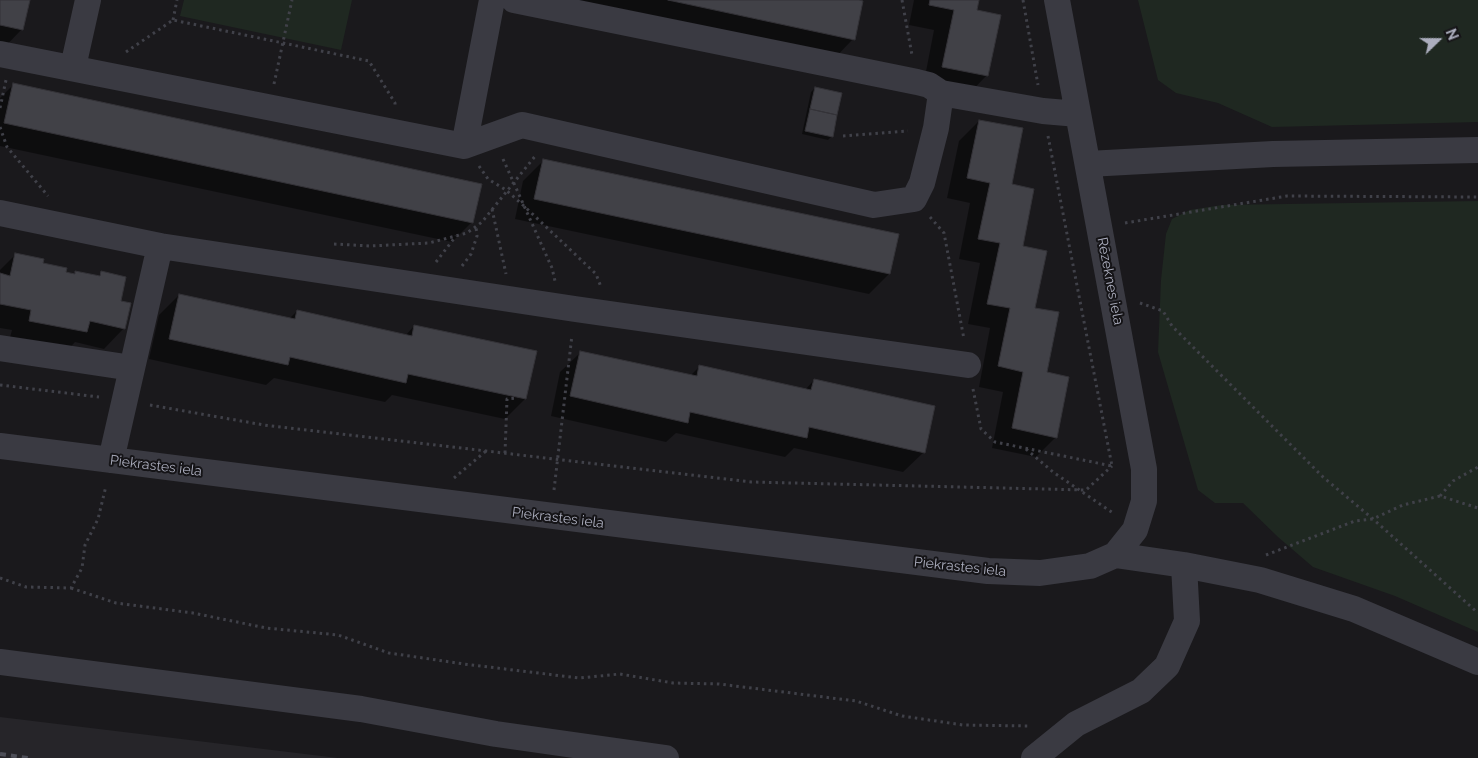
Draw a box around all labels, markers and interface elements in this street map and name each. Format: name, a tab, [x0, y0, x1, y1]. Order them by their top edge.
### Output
north arrow	[1413, 15, 1463, 65]
text: N	[1442, 26, 1461, 42]
street label: Rēzeknes iela	[1093, 236, 1127, 326]
street label: Piekrastes iela	[109, 452, 203, 480]
street label: Piekrastes iela	[511, 504, 605, 532]
street label: Piekrastes iela	[913, 554, 1007, 580]

